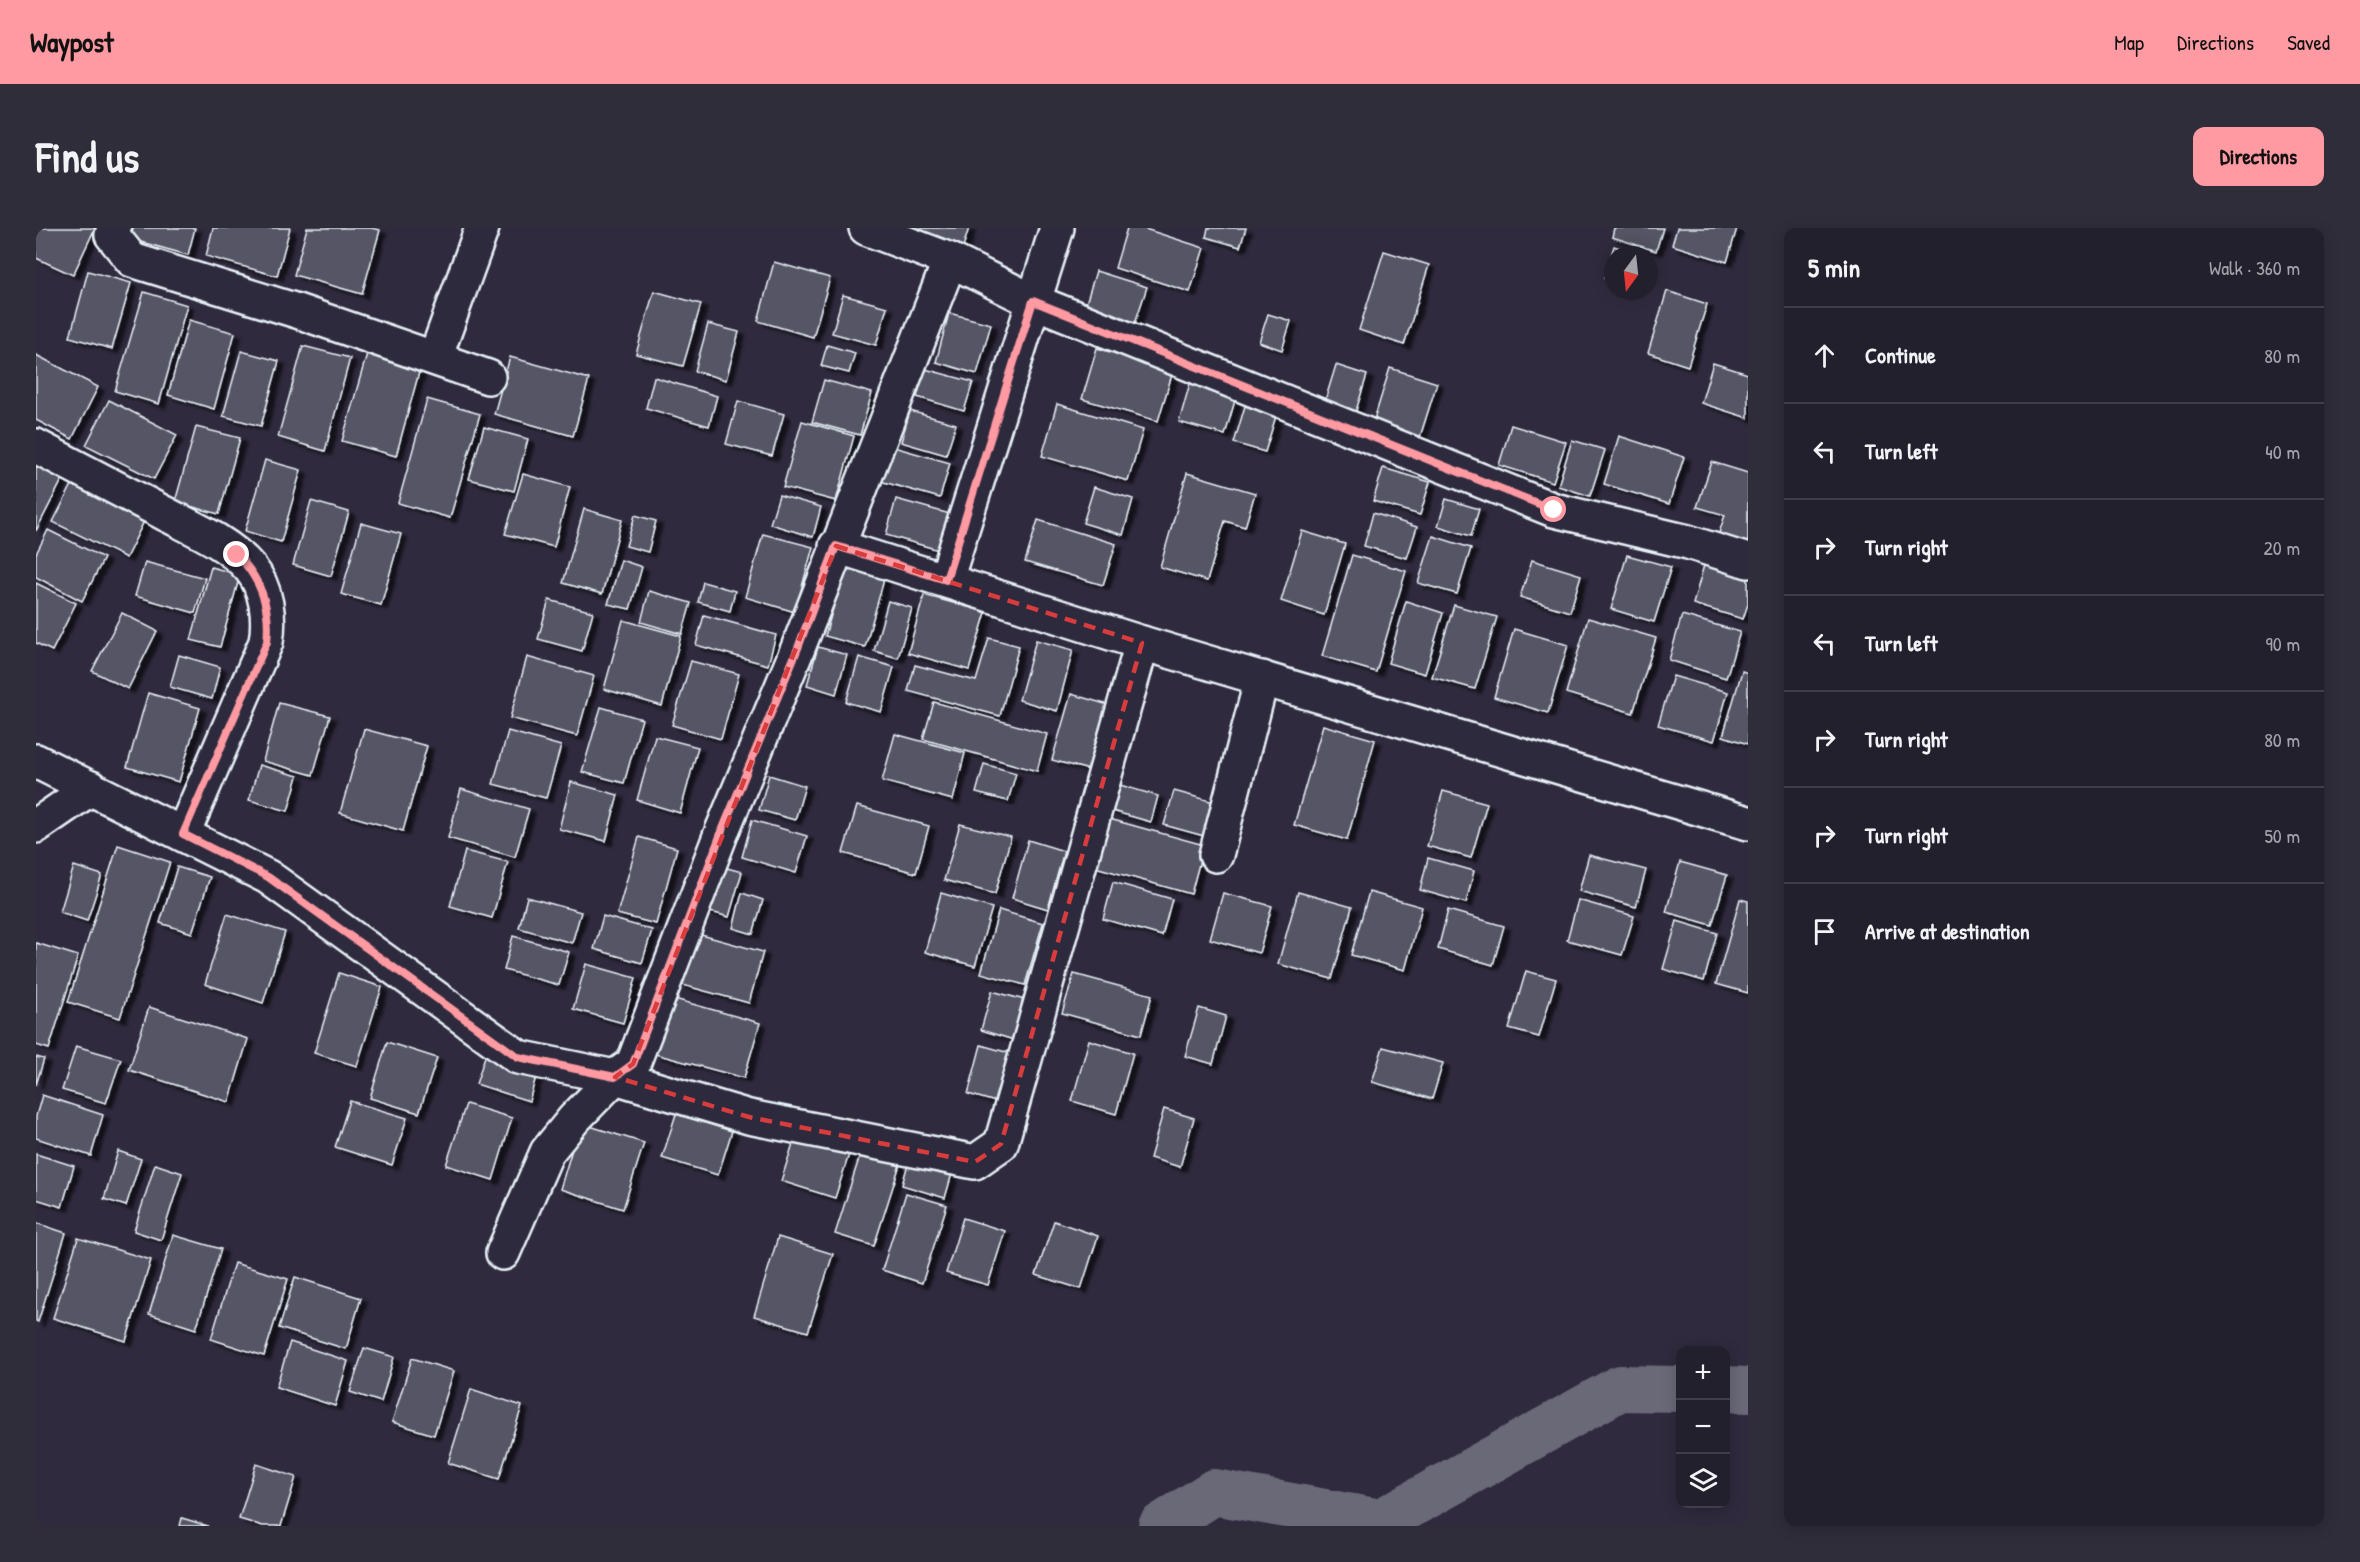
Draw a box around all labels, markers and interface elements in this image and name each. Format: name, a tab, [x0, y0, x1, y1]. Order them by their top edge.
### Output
text: Waypost	[30, 23, 114, 61]
text: Map	[2114, 28, 2144, 57]
text: Directions	[2177, 28, 2254, 57]
text: Saved	[2287, 28, 2330, 57]
button: Directions	[2193, 127, 2324, 186]
text: Find us	[36, 128, 139, 185]
north arrow	[1604, 246, 1658, 300]
text: 5 min	[1808, 250, 1860, 285]
text: Walk · 360 m	[2209, 254, 2300, 281]
icon: ahead	[1808, 339, 1841, 372]
text: Continue	[1865, 340, 1936, 370]
text: 80 m	[2264, 342, 2300, 369]
icon: left	[1808, 435, 1841, 468]
text: Turn left	[1865, 436, 1938, 466]
text: 40 m	[2265, 438, 2300, 465]
route start	[1540, 496, 1566, 522]
icon: right	[1808, 531, 1841, 564]
text: Turn right	[1865, 532, 1948, 562]
text: 20 m	[2263, 534, 2300, 561]
route end	[223, 541, 249, 567]
icon: left	[1808, 627, 1841, 660]
text: Turn left	[1865, 628, 1938, 658]
text: 90 m	[2266, 630, 2300, 657]
icon: right	[1808, 723, 1841, 756]
text: Turn right	[1865, 724, 1948, 754]
text: 80 m	[2264, 726, 2300, 753]
icon: right	[1808, 819, 1841, 852]
text: Turn right	[1865, 820, 1948, 850]
text: 50 m	[2264, 822, 2300, 849]
icon: arrive	[1808, 915, 1841, 948]
text: Arrive at destination	[1865, 916, 2030, 946]
map controls	[1676, 1346, 1730, 1508]
button: +	[1676, 1346, 1730, 1400]
button: −	[1676, 1400, 1730, 1454]
button: layers	[1676, 1454, 1730, 1508]

